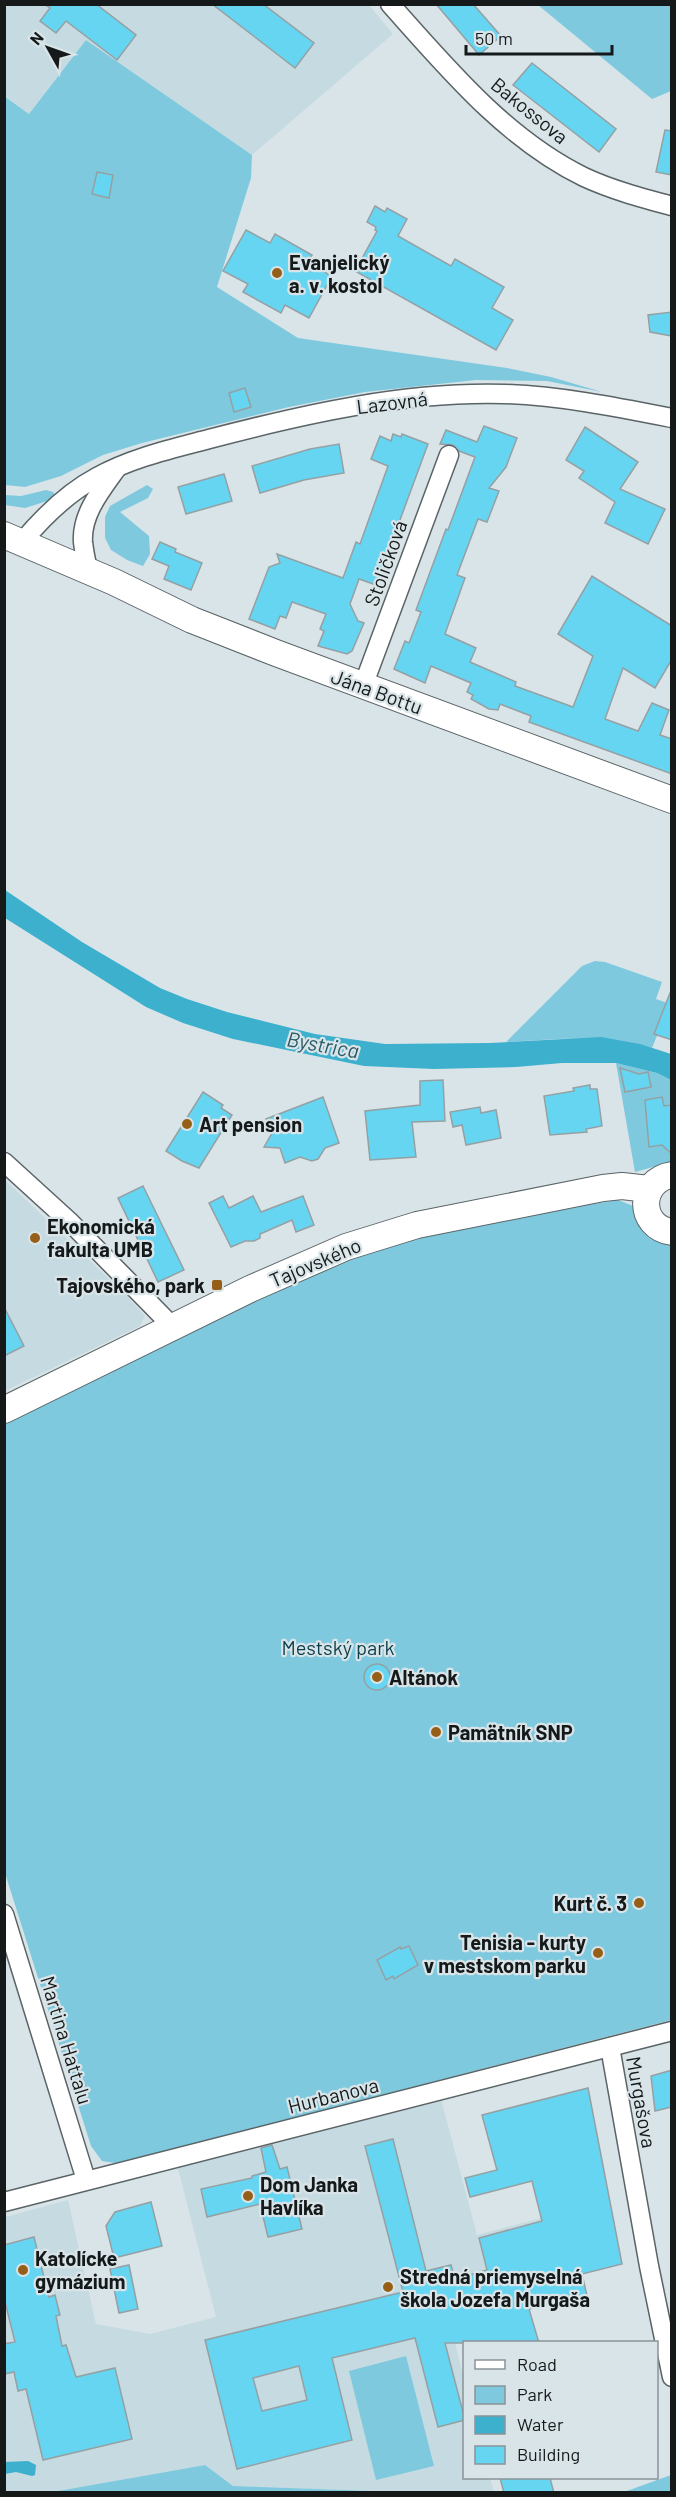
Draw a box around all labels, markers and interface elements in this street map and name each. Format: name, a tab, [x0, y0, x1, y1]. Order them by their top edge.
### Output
north arrow	[18, 18, 78, 78]
scale bar	[466, 18, 612, 56]
text: 50 m	[475, 27, 513, 49]
text: N	[25, 28, 47, 48]
street label: Bakossova	[487, 72, 573, 148]
place label: Evanjelický a. v. kostol	[289, 250, 390, 297]
marker: Evanjelický a. v. kostol	[270, 266, 284, 280]
street label: Lazovná	[355, 386, 429, 418]
street label: Stoličková	[358, 517, 412, 609]
street label: Jána Bottu	[328, 663, 426, 719]
water label: Bystrica	[285, 1025, 361, 1063]
place label: Art pension	[199, 1112, 302, 1136]
marker: Art pension	[180, 1117, 194, 1131]
place label: Ekonomická fakulta UMB	[47, 1214, 155, 1261]
marker: Ekonomická fakulta UMB	[28, 1231, 42, 1245]
street label: Tajovského	[266, 1232, 364, 1292]
place label: Tajovského, park	[56, 1273, 205, 1297]
marker: Tajovského, park	[210, 1278, 224, 1292]
park label: Mestský park	[281, 1635, 395, 1659]
place label: Altánok	[389, 1665, 458, 1689]
marker: Altánok	[370, 1670, 384, 1684]
place label: Pamätník SNP	[448, 1720, 573, 1744]
marker: Pamätník SNP	[429, 1725, 443, 1739]
place label: Kurt č. 3	[554, 1891, 627, 1915]
marker: Kurt č. 3	[632, 1896, 646, 1910]
place label: Tenisia - kurty v mestskom parku	[424, 1930, 586, 1977]
marker: Tenisia - kurty v mestskom parku	[591, 1946, 605, 1960]
street label: Martina Hattalu	[36, 1973, 98, 2107]
street label: Murgašova	[622, 2054, 662, 2150]
street label: Hurbanova	[285, 2072, 381, 2118]
place label: Dom Janka Havlíka	[260, 2172, 358, 2219]
marker: Dom Janka Havlíka	[241, 2189, 255, 2203]
place label: Katolícke gymázium	[35, 2246, 125, 2293]
marker: Katolícke gymázium	[16, 2263, 30, 2277]
place label: Stredná priemyselná škola Jozefa Murgaša	[400, 2264, 590, 2311]
marker: Stredná priemyselná škola Jozefa Murgaša	[381, 2280, 395, 2294]
legend	[463, 2341, 658, 2479]
text: Road	[517, 2353, 557, 2375]
text: Park	[517, 2383, 552, 2405]
text: Water	[517, 2413, 564, 2435]
text: Building	[517, 2443, 580, 2465]

